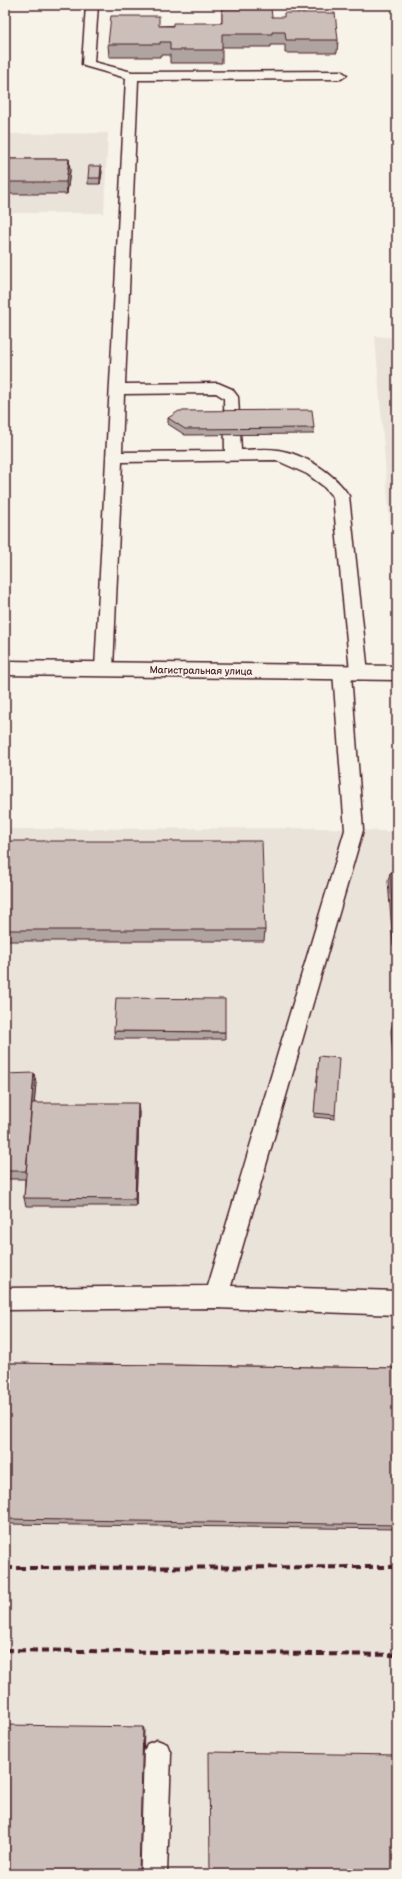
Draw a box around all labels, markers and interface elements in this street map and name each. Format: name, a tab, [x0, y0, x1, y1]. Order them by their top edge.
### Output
street label: Магистральная улица	[149, 664, 253, 678]

